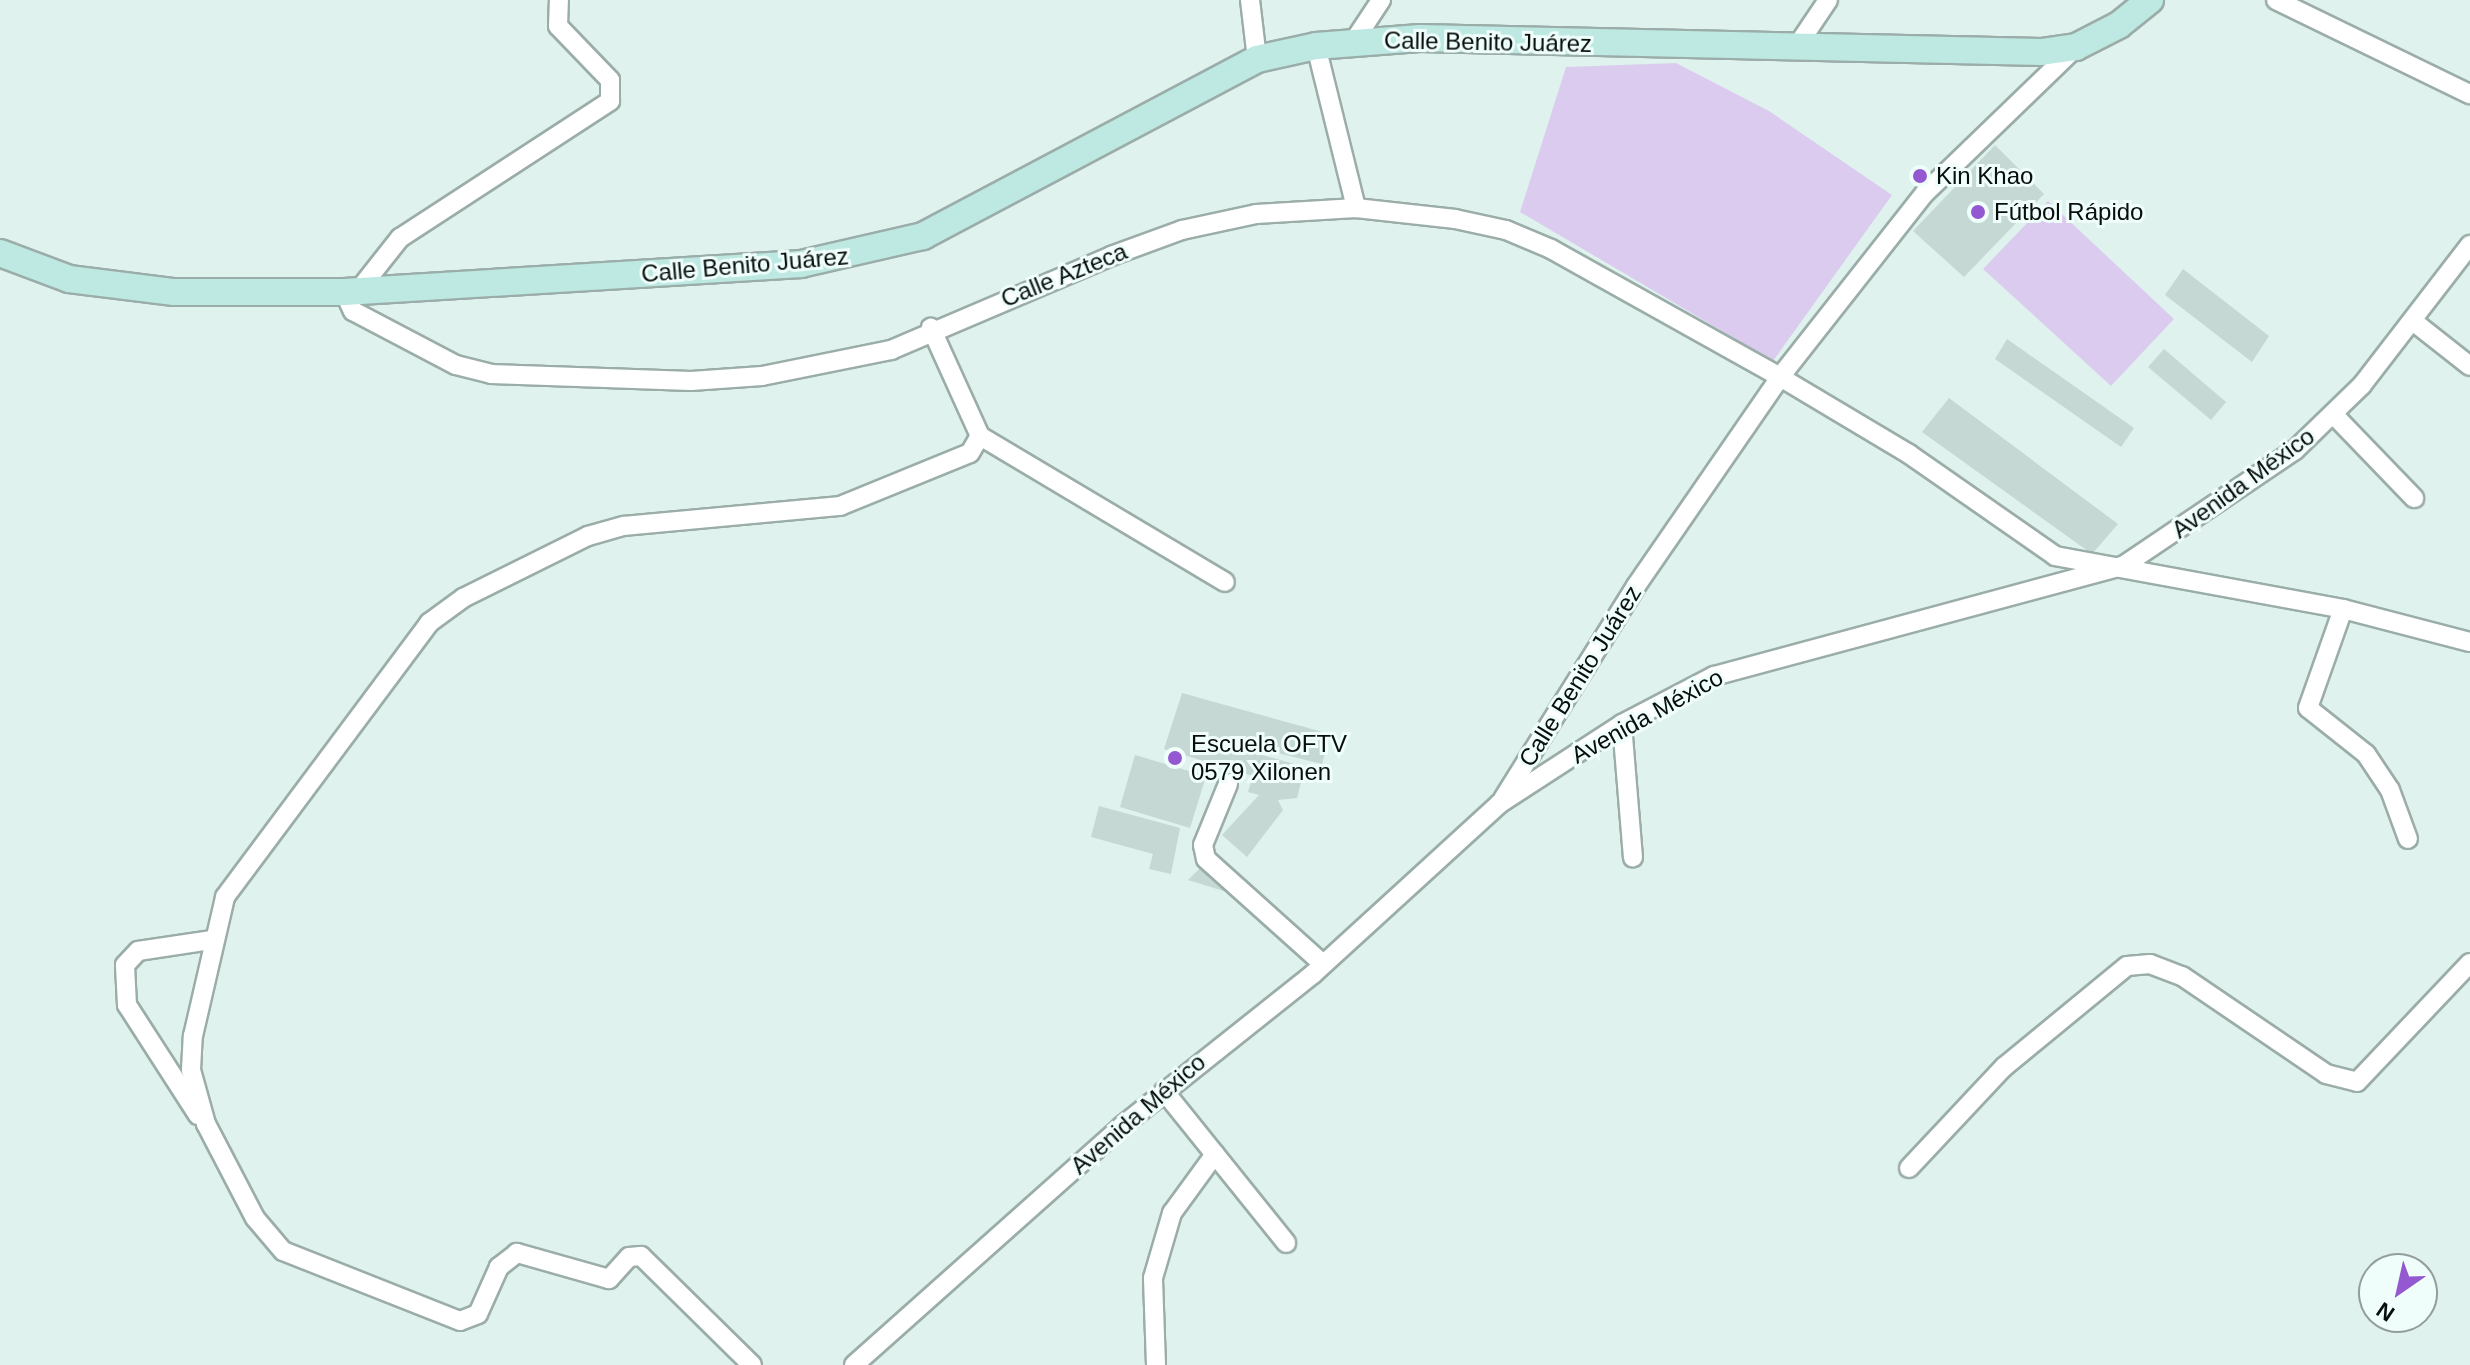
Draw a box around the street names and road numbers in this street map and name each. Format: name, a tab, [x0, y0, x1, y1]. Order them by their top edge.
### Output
street label: Calle Benito Juárez	[1384, 26, 1592, 58]
street label: Calle Azteca	[996, 236, 1132, 314]
street label: Calle Benito Juárez	[640, 242, 850, 288]
street label: Avenida México	[2166, 422, 2320, 544]
street label: Calle Benito Juárez	[1513, 580, 1647, 772]
street label: Avenida México	[1566, 662, 1728, 770]
street label: Avenida México	[1065, 1048, 1211, 1180]

